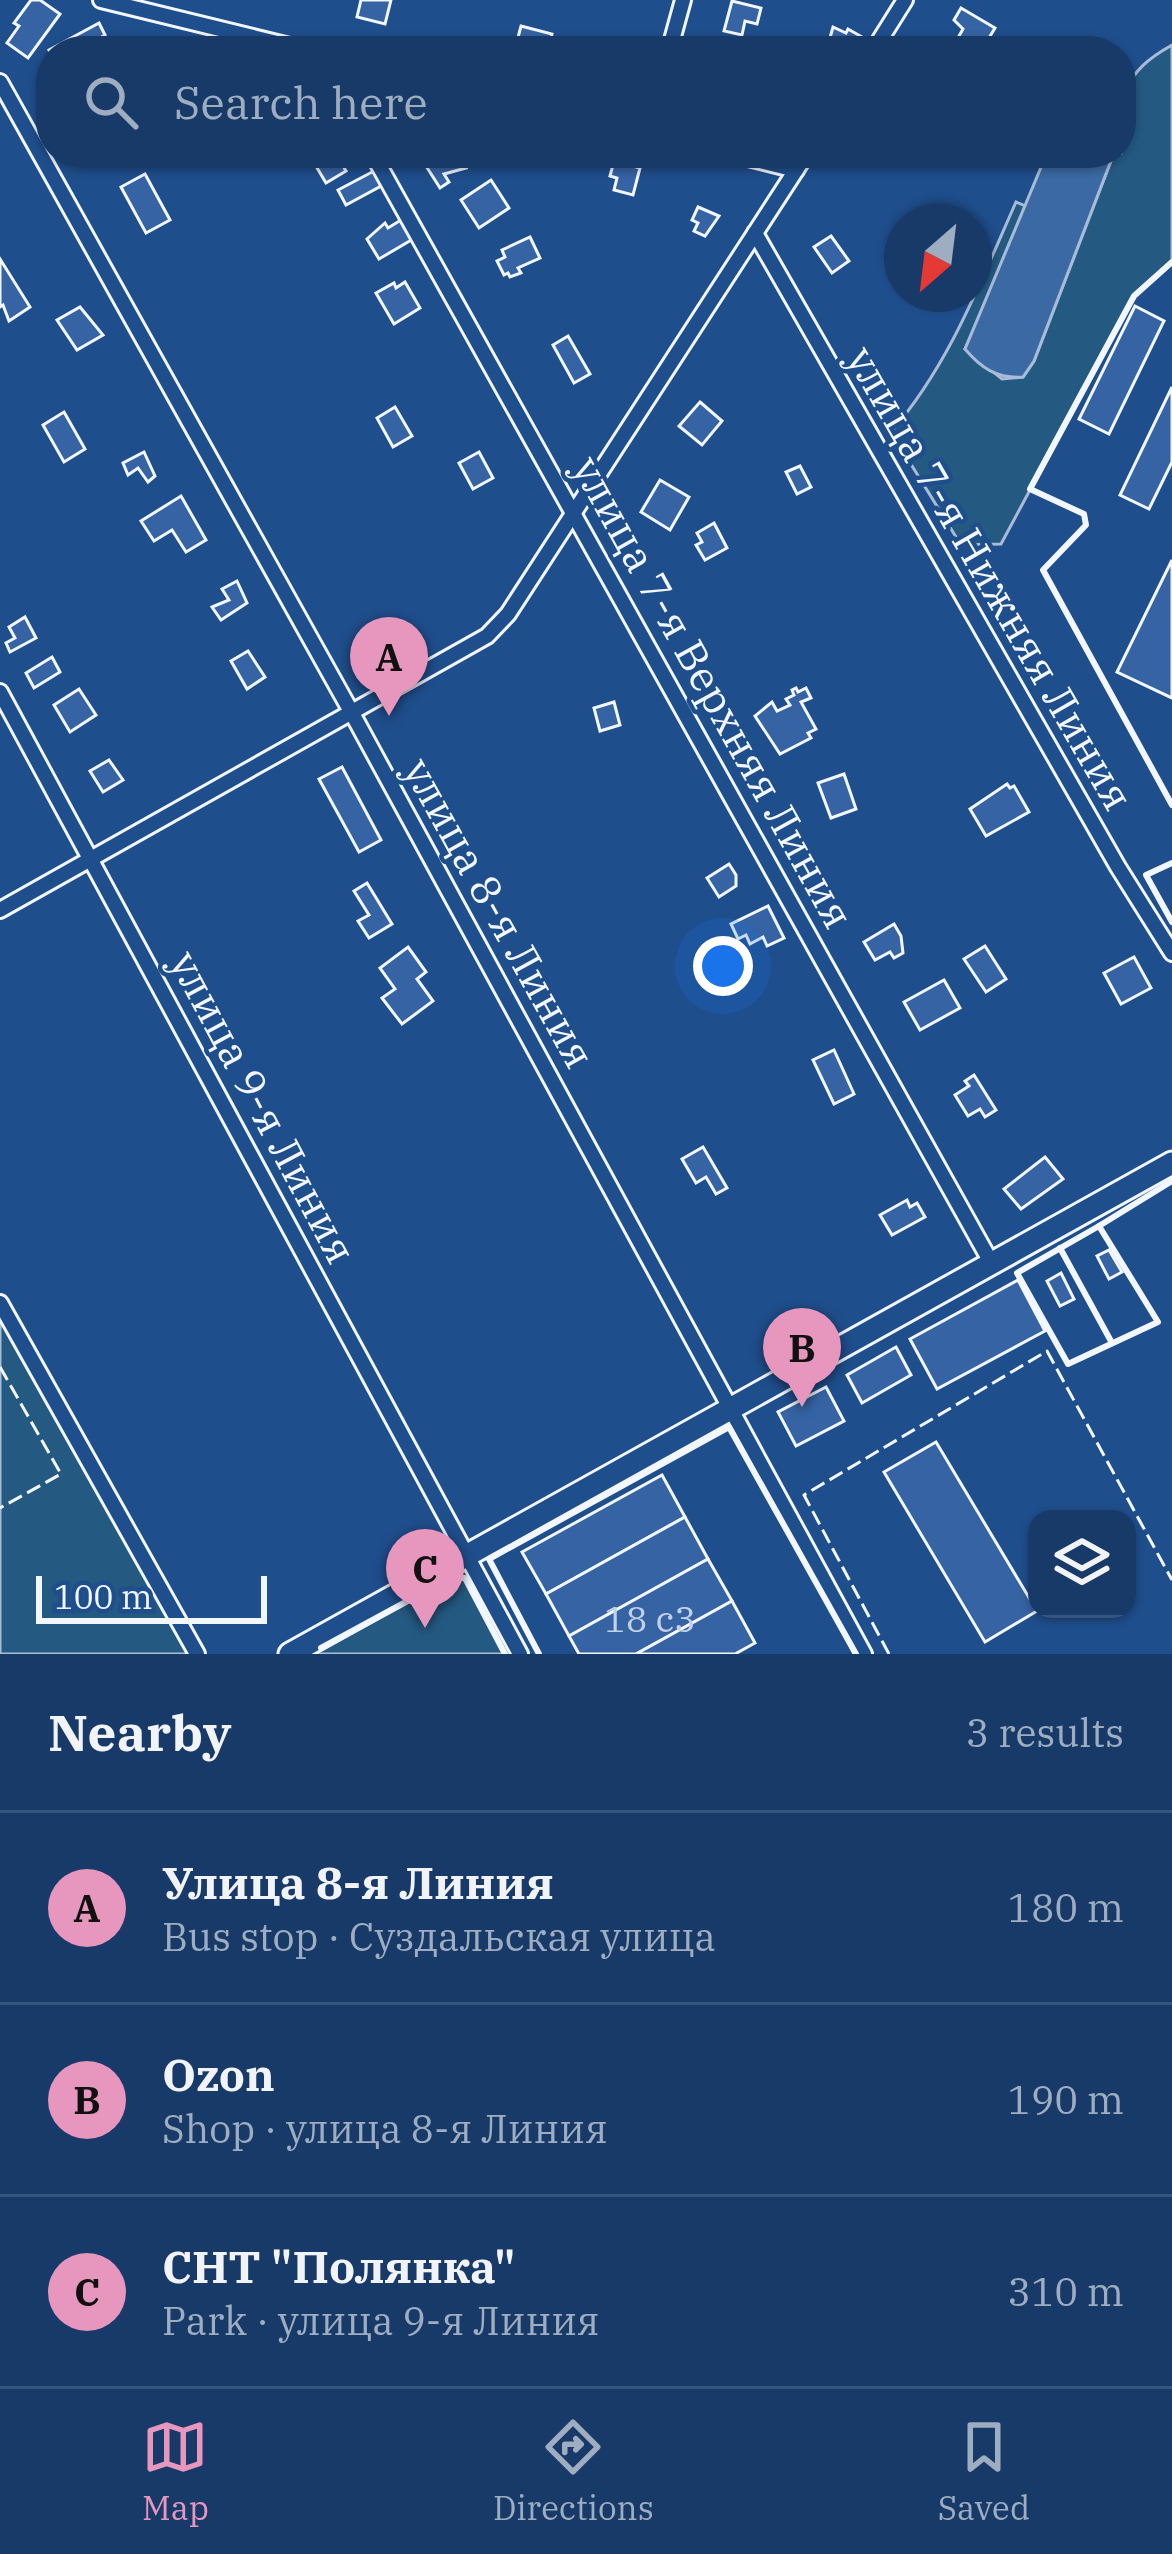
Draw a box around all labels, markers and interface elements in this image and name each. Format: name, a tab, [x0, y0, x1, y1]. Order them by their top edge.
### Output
search box	[36, 36, 1136, 168]
icon: search	[78, 69, 144, 135]
text: Search here	[174, 73, 428, 131]
north arrow	[884, 204, 992, 312]
street label: улица 7-я Нижняя Линия	[835, 336, 1146, 820]
street label: улица 7-я Верхняя Линия	[560, 446, 866, 938]
pin: A	[350, 617, 428, 716]
street label: улица 8-я Линия	[391, 748, 607, 1078]
your location	[693, 936, 753, 996]
street label: улица 9-я Линия	[158, 941, 369, 1273]
pin: B	[763, 1308, 841, 1407]
map controls	[1028, 1510, 1136, 1618]
button: layers	[1028, 1510, 1136, 1618]
pin: C	[386, 1529, 464, 1628]
scale bar	[36, 1570, 267, 1623]
text: 100 m	[54, 1575, 153, 1618]
house number: 18 с3	[604, 1595, 696, 1642]
text: Nearby	[48, 1699, 232, 1765]
text: 3 results	[966, 1707, 1124, 1758]
text: Улица 8-я Линия	[162, 1853, 554, 1911]
text: A	[73, 1882, 101, 1933]
text: 180 m	[1008, 1882, 1124, 1933]
text: Bus stop · Суздальская улица	[162, 1911, 716, 1962]
text: Ozon	[162, 2045, 275, 2103]
text: B	[73, 2074, 101, 2125]
text: 190 m	[1008, 2074, 1124, 2125]
text: Shop · улица 8-я Линия	[162, 2103, 608, 2154]
text: СНТ "Полянка"	[162, 2237, 516, 2295]
text: C	[74, 2266, 100, 2317]
text: 310 m	[1008, 2266, 1124, 2317]
text: Park · улица 9-я Линия	[162, 2295, 600, 2346]
tab: Map	[142, 2414, 209, 2529]
tab: Directions	[493, 2414, 654, 2529]
tab: Saved	[938, 2414, 1030, 2529]

